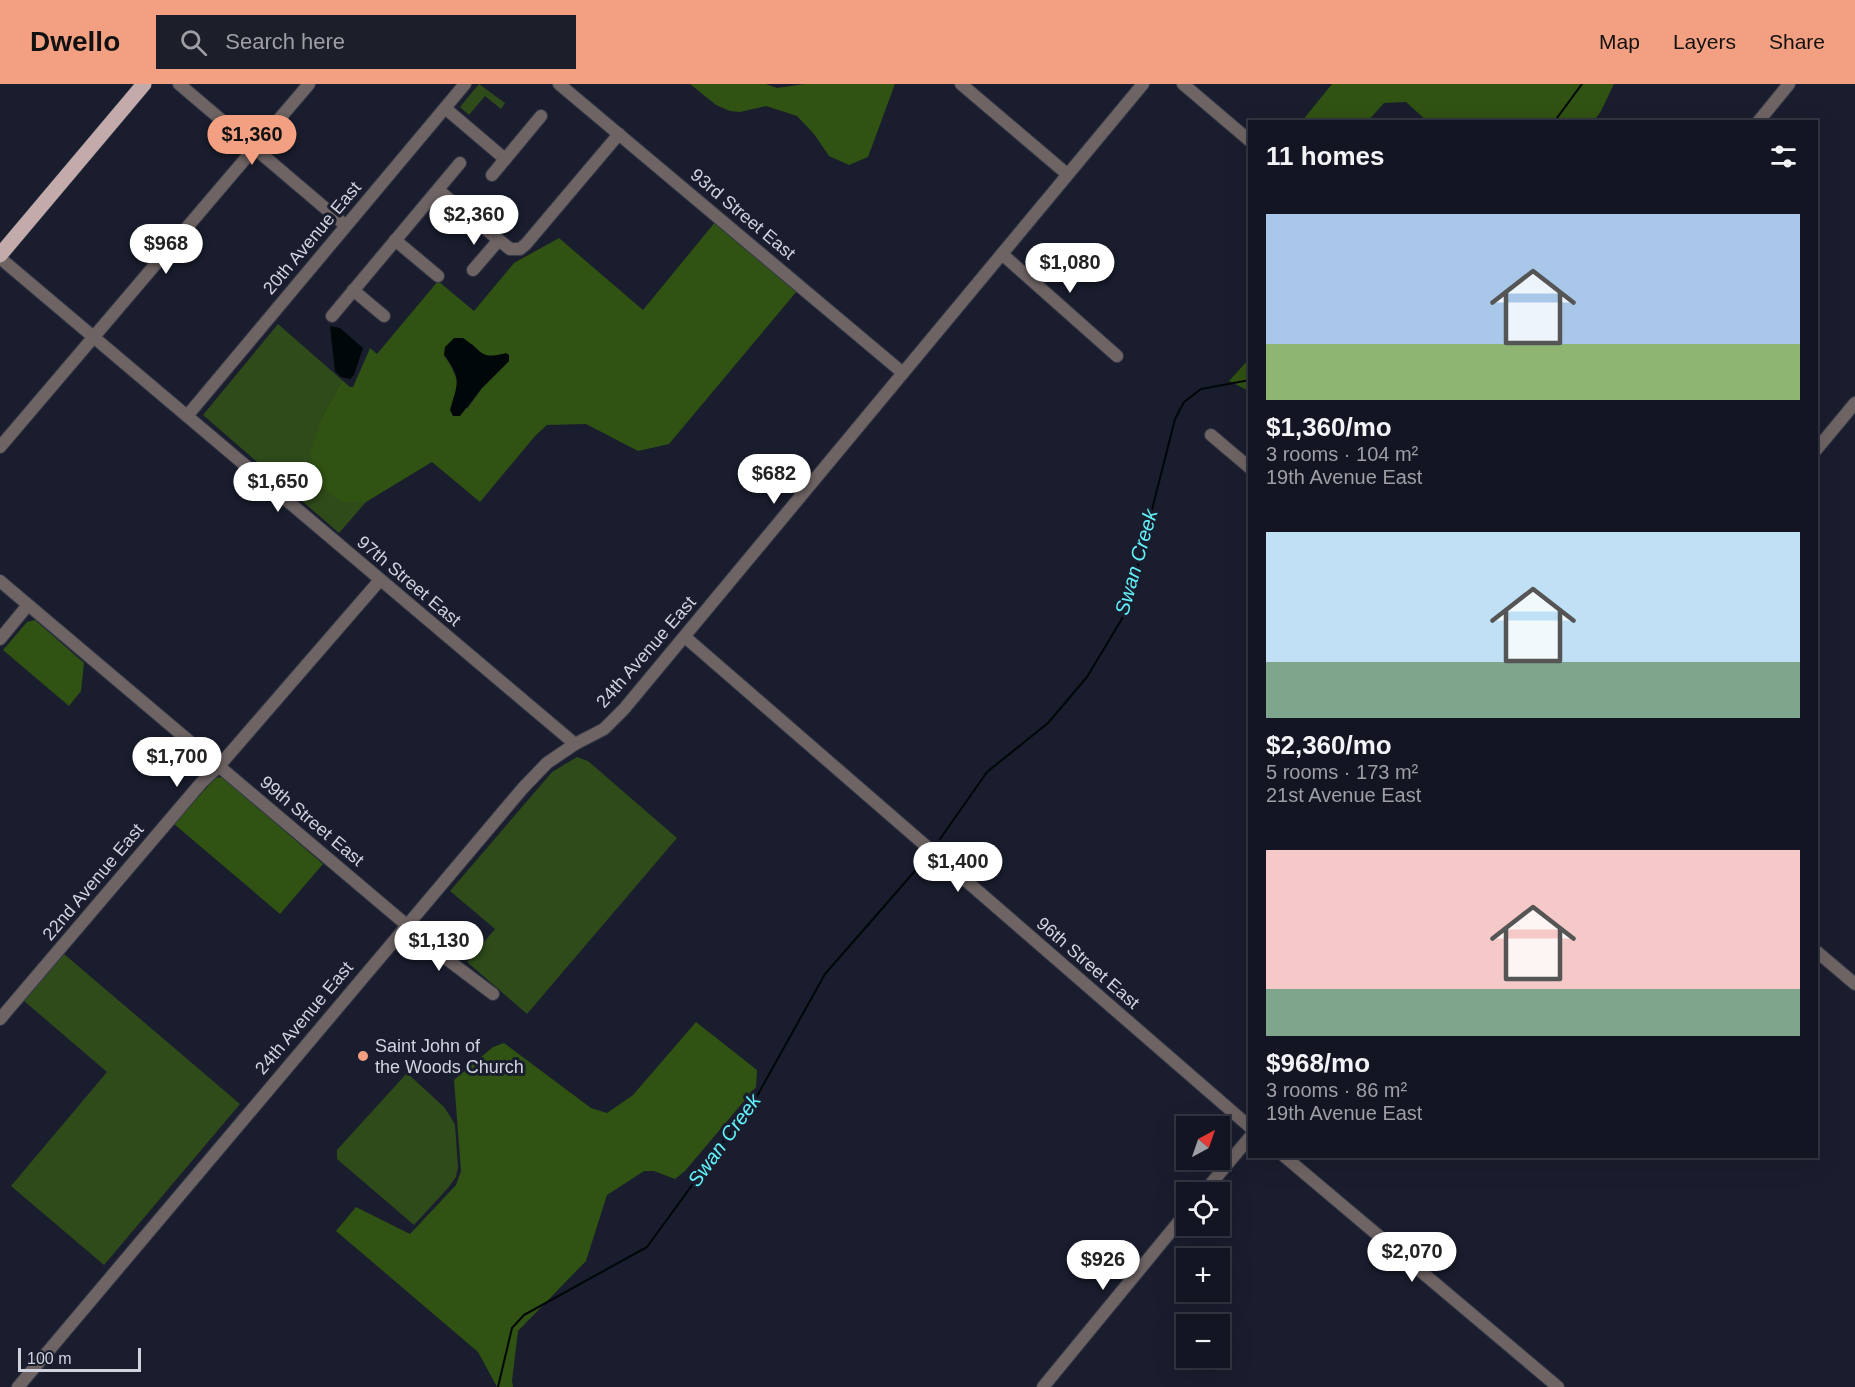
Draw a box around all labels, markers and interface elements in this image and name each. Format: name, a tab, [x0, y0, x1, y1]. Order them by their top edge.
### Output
search box	[156, 15, 576, 69]
text: Dwello	[30, 26, 120, 57]
icon: search	[177, 26, 210, 59]
text: Search here	[225, 29, 345, 54]
text: Map	[1599, 30, 1640, 53]
text: Layers	[1673, 30, 1736, 53]
text: Share	[1769, 30, 1825, 53]
pin: $1,360	[203, 115, 301, 166]
text: $1,360	[221, 123, 283, 145]
icon: filters	[1767, 140, 1800, 173]
text: 11 homes	[1266, 141, 1385, 171]
street label: 93rd Street East	[687, 165, 799, 263]
street label: 20th Avenue East	[259, 178, 365, 298]
pin: $2,360	[425, 195, 523, 246]
text: $2,360	[443, 203, 505, 225]
pin: $968	[130, 224, 202, 275]
text: $968	[144, 232, 188, 254]
pin: $1,080	[1021, 243, 1119, 294]
text: $1,080	[1039, 251, 1101, 273]
icon: home	[1479, 253, 1587, 361]
text: $1,360/mo	[1266, 412, 1392, 442]
text: 3 rooms · 104 m²	[1266, 443, 1418, 465]
pin: $682	[738, 454, 810, 505]
pin: $1,650	[229, 462, 327, 513]
text: $682	[752, 462, 796, 484]
text: 19th Avenue East	[1266, 466, 1422, 488]
text: $1,650	[247, 470, 309, 492]
water label: Swan Creek	[1110, 506, 1162, 617]
street label: 97th Street East	[353, 532, 465, 630]
icon: home	[1479, 571, 1587, 679]
street label: 24th Avenue East	[592, 592, 700, 712]
text: $2,360/mo	[1266, 730, 1392, 760]
pin: $1,700	[128, 737, 226, 788]
text: $1,700	[146, 745, 208, 767]
text: 5 rooms · 173 m²	[1266, 761, 1418, 783]
street label: 99th Street East	[256, 772, 368, 870]
text: 21st Avenue East	[1266, 784, 1421, 806]
street label: 22nd Avenue East	[38, 820, 148, 944]
pin: $1,400	[909, 842, 1007, 893]
text: $1,400	[927, 850, 989, 872]
icon: home	[1479, 889, 1587, 997]
street label: 96th Street East	[1033, 913, 1143, 1013]
pin: $1,130	[390, 921, 488, 972]
text: $1,130	[408, 929, 470, 951]
street label: 24th Avenue East	[251, 958, 357, 1078]
place label: Saint John of the Woods Church	[375, 1036, 524, 1077]
text: $968/mo	[1266, 1048, 1370, 1078]
marker: Saint John of the Woods Church	[356, 1049, 370, 1063]
text: 3 rooms · 86 m²	[1266, 1079, 1407, 1101]
water label: Swan Creek	[683, 1089, 766, 1191]
text: 19th Avenue East	[1266, 1102, 1422, 1124]
north arrow	[1176, 1116, 1230, 1170]
map controls	[1176, 1116, 1230, 1368]
button: locate	[1176, 1182, 1230, 1236]
pin: $2,070	[1363, 1232, 1461, 1283]
pin: $926	[1067, 1240, 1139, 1291]
text: $2,070	[1381, 1240, 1443, 1262]
text: $926	[1081, 1248, 1125, 1270]
button: +	[1176, 1248, 1230, 1302]
button: −	[1176, 1314, 1230, 1368]
scale bar	[18, 1345, 141, 1372]
text: 100 m	[27, 1350, 71, 1367]

